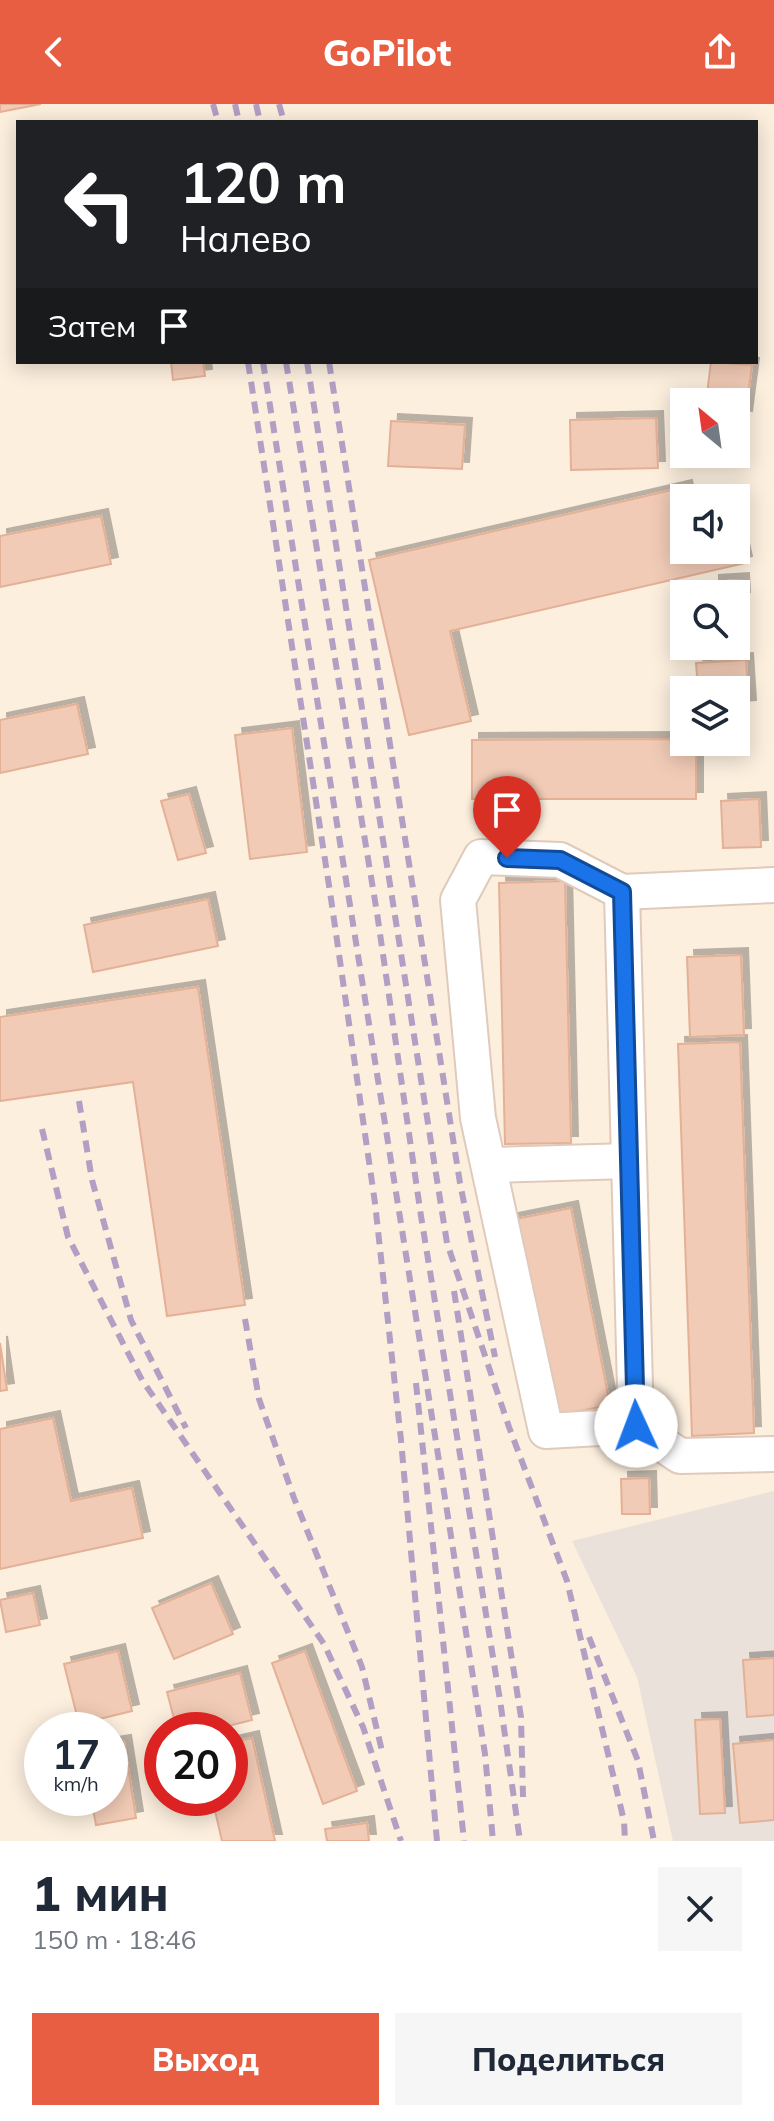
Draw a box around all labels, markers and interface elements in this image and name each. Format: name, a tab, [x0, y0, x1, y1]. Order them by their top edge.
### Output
icon: back	[32, 30, 76, 74]
text: GoPilot	[323, 30, 451, 75]
icon: share	[698, 30, 742, 74]
text: 120 m	[180, 147, 347, 217]
icon: left	[48, 152, 152, 256]
text: Налево	[180, 216, 312, 261]
icon: arrive	[152, 304, 196, 348]
text: Затем	[48, 307, 136, 345]
north arrow	[670, 388, 750, 468]
map controls	[670, 388, 750, 756]
button: sound	[670, 484, 750, 564]
button: search	[670, 580, 750, 660]
button: layers	[670, 676, 750, 756]
pin	[473, 776, 541, 858]
icon: arrive	[485, 788, 529, 832]
position arrow	[594, 1384, 678, 1468]
speed limit sign: 20	[144, 1712, 248, 1816]
text: 17	[52, 1729, 100, 1779]
text: km/h	[53, 1771, 99, 1796]
text: 1 мин	[32, 1863, 169, 1923]
button: close	[658, 1867, 742, 1951]
text: 150 m · 18:46	[32, 1923, 196, 1956]
button: Выход	[32, 2013, 379, 2105]
button: Поделиться	[395, 2013, 742, 2105]

